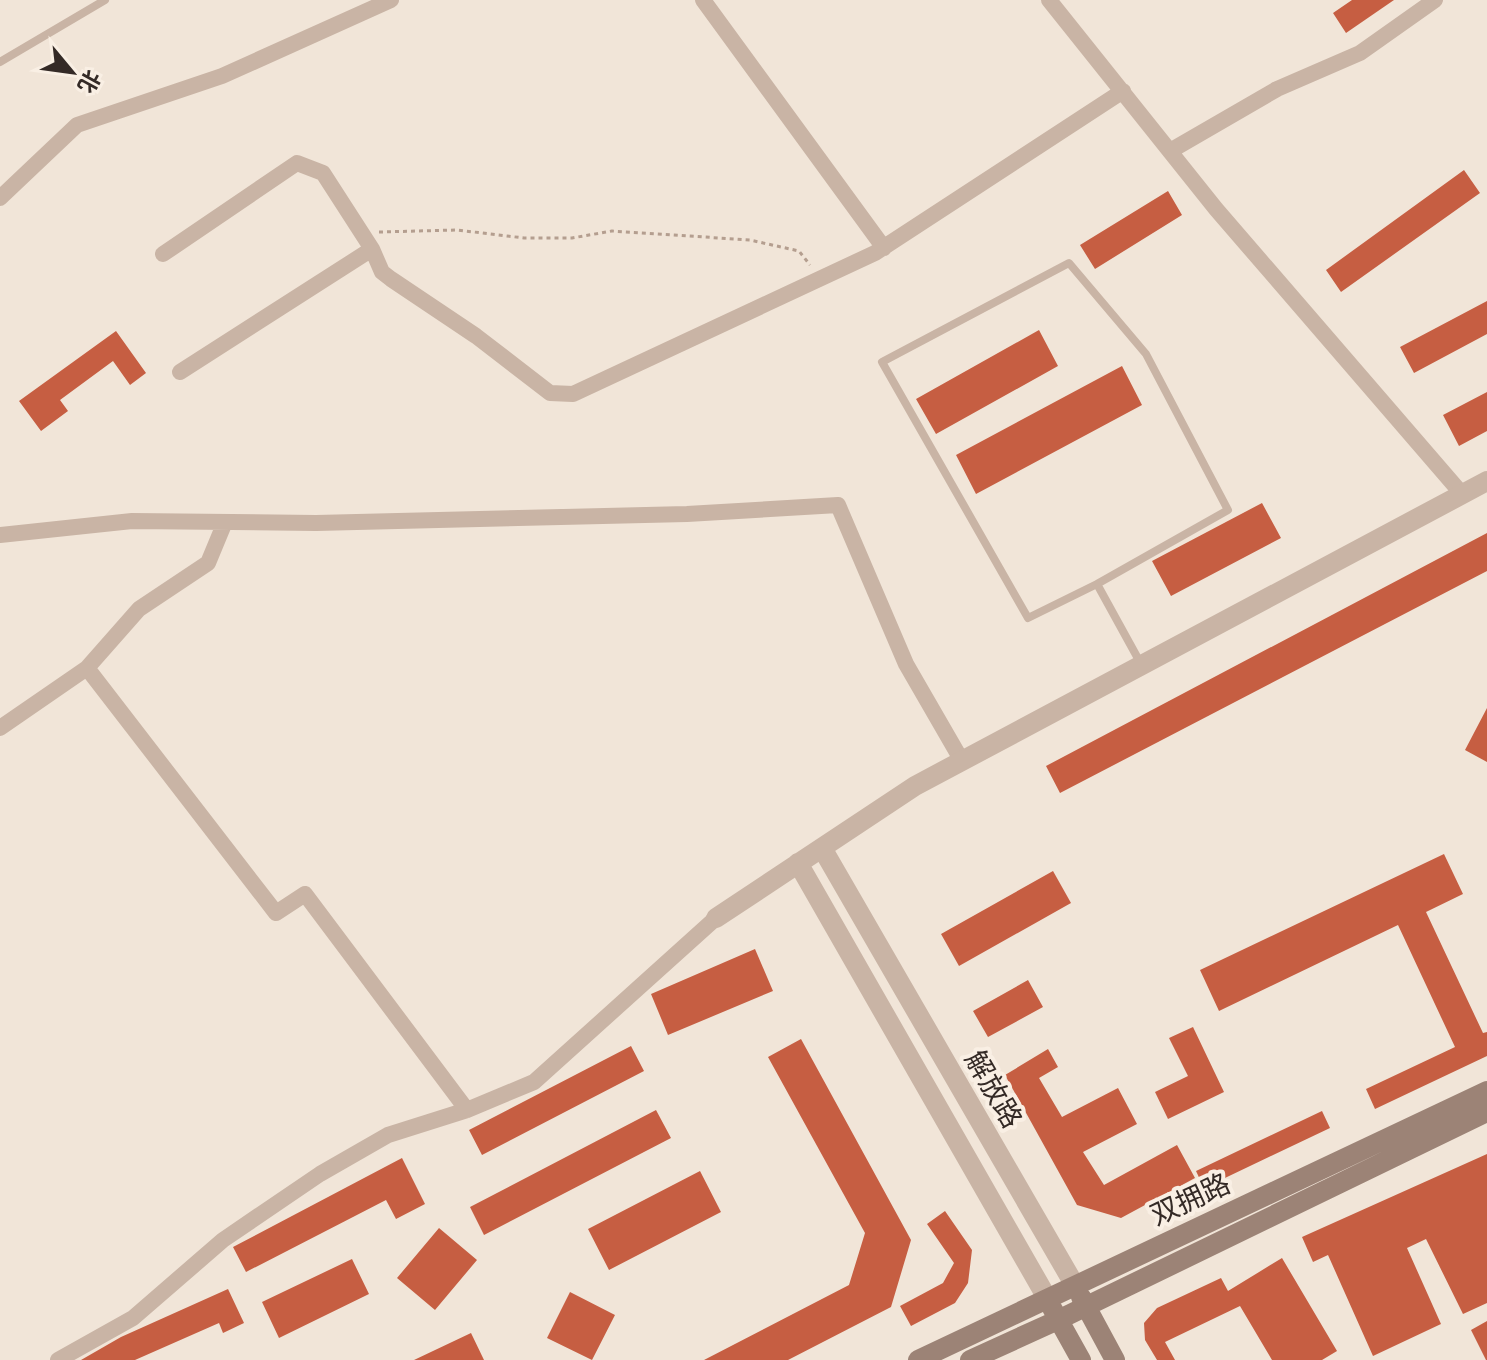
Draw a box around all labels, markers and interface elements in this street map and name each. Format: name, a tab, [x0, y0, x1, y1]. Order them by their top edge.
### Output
north arrow	[32, 32, 112, 112]
text: 北	[72, 65, 107, 98]
street label: 解放路	[958, 1044, 1031, 1134]
street label: 双拥路	[1144, 1165, 1235, 1232]

